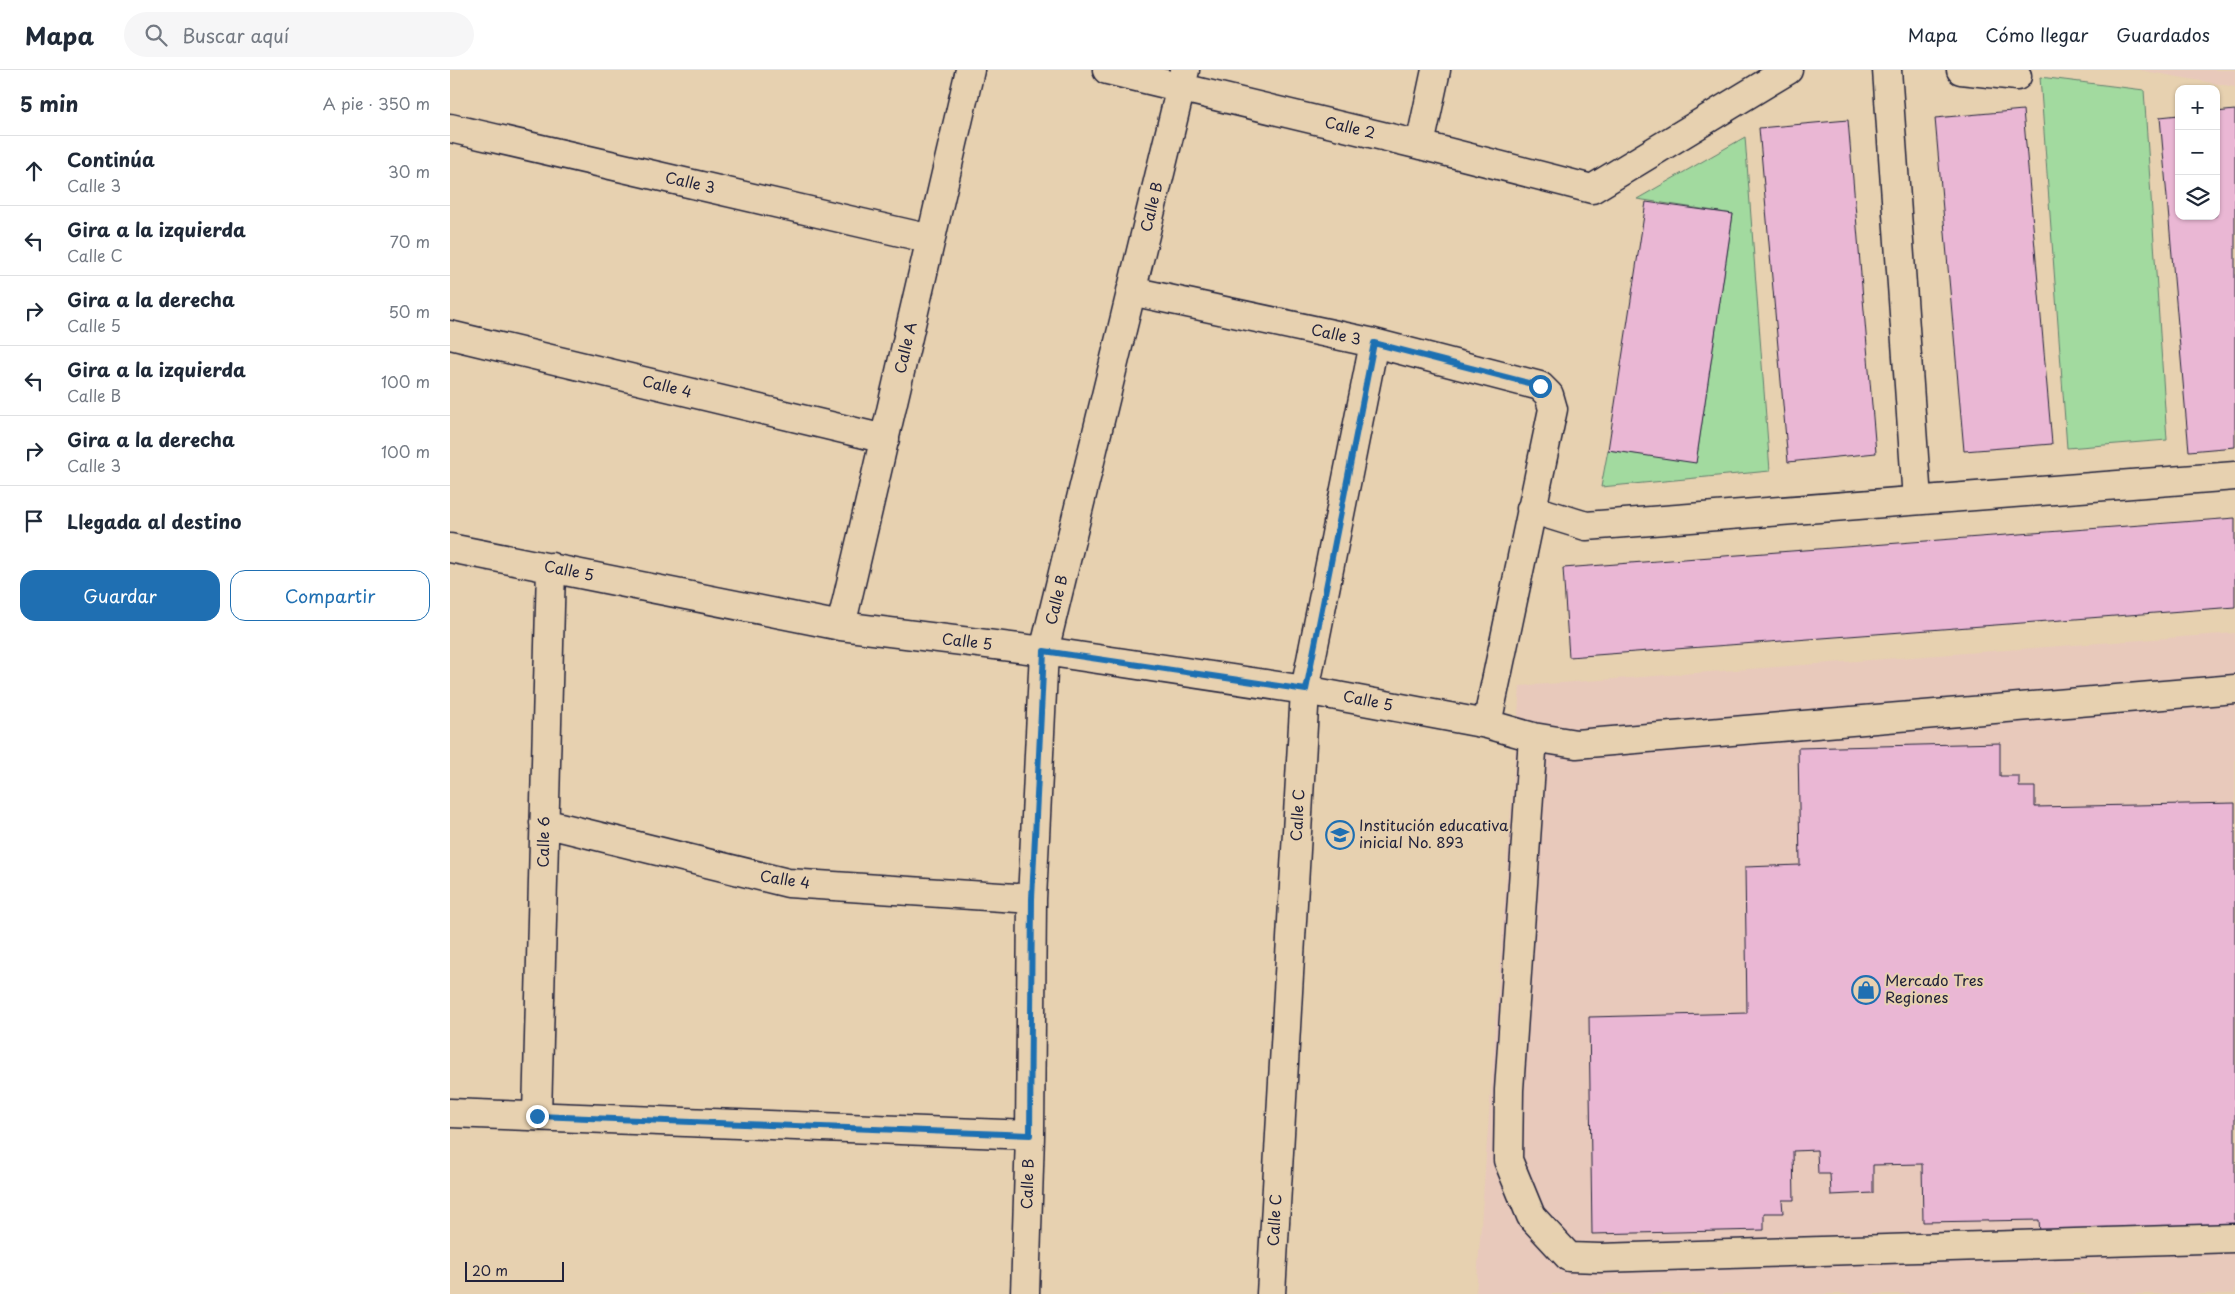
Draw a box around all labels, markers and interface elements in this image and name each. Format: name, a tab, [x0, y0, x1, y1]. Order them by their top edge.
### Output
search box	[124, 12, 474, 57]
text: Mapa	[25, 17, 94, 53]
icon: search	[142, 21, 170, 49]
text: Buscar aquí	[182, 21, 289, 49]
text: Mapa	[1908, 21, 1957, 48]
text: Cómo llegar	[1985, 21, 2088, 48]
text: Guardados	[2116, 21, 2210, 48]
map controls	[2175, 85, 2220, 220]
button: +	[2175, 85, 2220, 130]
text: 5 min	[20, 87, 78, 119]
text: A pie · 350 m	[323, 91, 430, 115]
street label: Calle 2	[1323, 110, 1378, 144]
button: −	[2175, 130, 2220, 175]
text: Continúa	[67, 145, 155, 173]
icon: ahead	[20, 157, 48, 185]
text: 30 m	[388, 159, 430, 183]
street label: Calle 3	[663, 165, 718, 198]
text: Calle 3	[67, 173, 121, 197]
button: layers	[2175, 175, 2220, 220]
street label: Calle B	[1133, 179, 1168, 234]
text: Gira a la izquierda	[67, 215, 246, 243]
icon: left	[20, 227, 48, 255]
text: 70 m	[390, 229, 430, 253]
text: Calle C	[67, 243, 123, 267]
text: Gira a la derecha	[67, 285, 235, 313]
icon: right	[20, 297, 48, 325]
text: 50 m	[389, 299, 430, 323]
text: Calle 5	[67, 313, 121, 337]
street label: Calle 3	[1309, 317, 1363, 350]
street label: Calle A	[887, 320, 922, 376]
text: Gira a la izquierda	[67, 355, 246, 383]
icon: left	[20, 367, 48, 395]
street label: Calle 4	[640, 368, 695, 403]
text: 100 m	[381, 369, 430, 393]
route start	[1529, 375, 1552, 398]
text: Calle B	[67, 383, 121, 407]
text: Gira a la derecha	[67, 425, 235, 453]
icon: right	[20, 437, 48, 465]
text: 100 m	[381, 439, 430, 463]
text: Calle 3	[67, 453, 121, 477]
icon: arrive	[20, 507, 48, 535]
text: Llegada al destino	[67, 507, 241, 535]
street label: Calle 5	[542, 553, 596, 586]
button: Guardar	[20, 570, 220, 621]
button: Compartir	[230, 570, 430, 621]
street label: Calle B	[1038, 572, 1073, 627]
street label: Calle 5	[941, 626, 994, 655]
street label: Calle 5	[1341, 683, 1395, 716]
street label: Calle C	[1284, 788, 1309, 842]
place label: Institución educativa inicial No. 893	[1359, 813, 1509, 853]
street label: Calle 6	[531, 816, 554, 868]
school or university icon: Institución educativa inicial No. 893	[1325, 820, 1355, 850]
street label: Calle 4	[758, 863, 812, 894]
place label: Mercado Tres Regiones	[1885, 968, 1984, 1008]
shop icon: Mercado Tres Regiones	[1851, 975, 1881, 1005]
route end	[526, 1105, 549, 1128]
street label: Calle B	[1014, 1158, 1039, 1210]
street label: Calle C	[1261, 1193, 1286, 1247]
scale bar	[465, 1259, 564, 1282]
text: 20 m	[472, 1260, 508, 1281]

